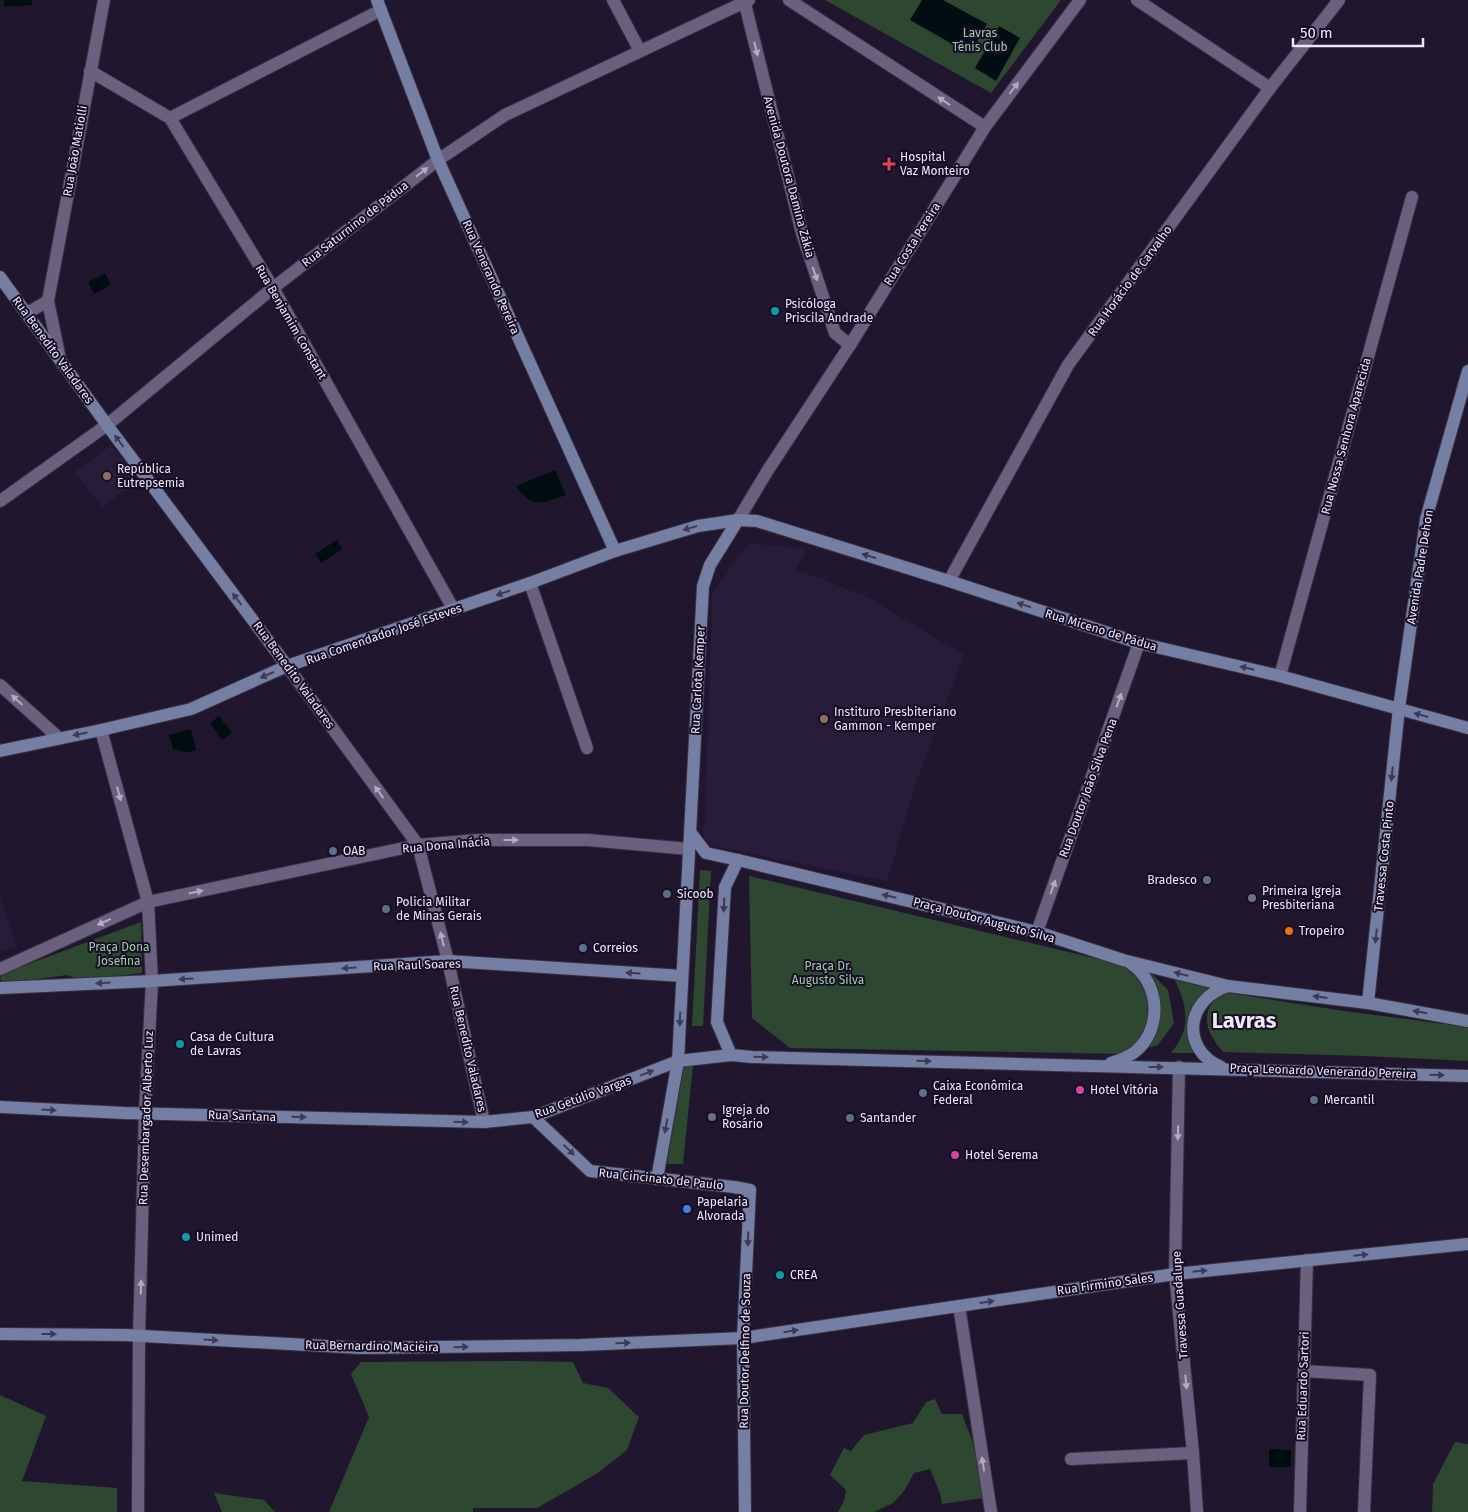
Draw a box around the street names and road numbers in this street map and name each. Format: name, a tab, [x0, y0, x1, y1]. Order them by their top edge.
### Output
street label: Avenida Doutora Damina Zákia	[761, 95, 817, 259]
street label: Rua João Matiolli	[60, 104, 90, 198]
street label: Rua Saturnino de Pádua	[299, 178, 411, 270]
street label: Rua Costa Pereira	[881, 200, 943, 288]
street label: Rua Venerando Pereira	[459, 218, 523, 336]
street label: Rua Horácio de Carvalho	[1085, 223, 1175, 339]
street label: Rua Benjamim Constant	[252, 262, 330, 382]
street label: Rua Benedito Valadares	[9, 294, 97, 407]
street label: Rua Nossa Senhora Aparecida	[1318, 356, 1374, 516]
street label: Avenida Padre Dehon	[1404, 509, 1436, 625]
street label: Rua Comendador José Esteves	[304, 601, 464, 667]
street label: Rua Miceno de Pádua	[1043, 606, 1159, 654]
street label: Rua Benedito Valadares	[250, 619, 338, 732]
street label: Rua Carlota Kemper	[688, 625, 708, 734]
street label: Rua Doutor João Silva Pena	[1056, 716, 1120, 860]
street label: Travessa Costa Pinto	[1371, 800, 1397, 912]
street label: Rua Dona Inácia	[401, 834, 491, 856]
street label: Praça Doutor Augusto Silva	[912, 894, 1056, 946]
street label: Rua Raul Soares	[373, 956, 461, 974]
street label: Rua Benedito Valadares	[447, 985, 489, 1114]
street label: Rua Desembargador Alberto Luz	[136, 1031, 156, 1205]
street label: Praça Leonardo Venerando Pereira	[1229, 1061, 1417, 1081]
street label: Rua Getúlio Vargas	[533, 1073, 634, 1121]
street label: Rua Santana	[208, 1108, 276, 1124]
street label: Rua Cincinato de Paulo	[598, 1165, 724, 1193]
street label: Travessa Guadalupe	[1169, 1250, 1191, 1360]
street label: Rua Firmino Sales	[1056, 1270, 1154, 1298]
street label: Rua Doutor Delfino de Souza	[737, 1273, 753, 1429]
street label: Rua Eduardo Sartori	[1294, 1331, 1312, 1441]
street label: Rua Bernardino Macieira	[305, 1338, 439, 1354]

